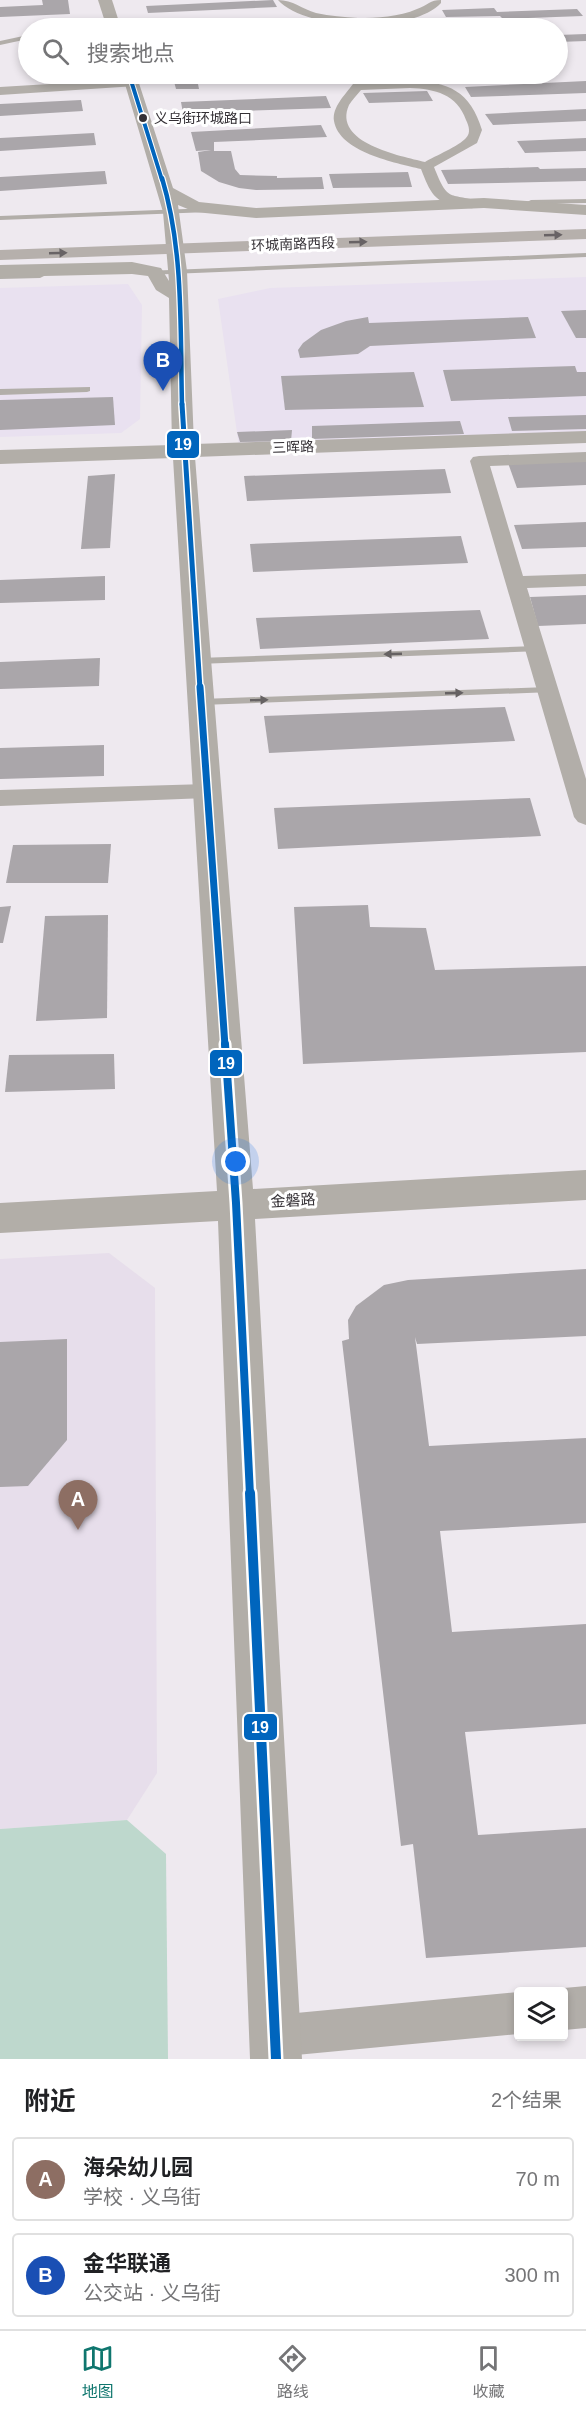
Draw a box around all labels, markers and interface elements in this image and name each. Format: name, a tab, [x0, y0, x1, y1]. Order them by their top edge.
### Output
search box	[18, 18, 568, 84]
icon: search	[39, 35, 72, 68]
text: 搜索地点	[87, 41, 175, 66]
place label: 义乌街环城路口	[154, 110, 252, 126]
marker: 义乌街环城路口	[137, 112, 149, 124]
one-way arrow	[544, 230, 563, 239]
street label: 环城南路西段	[251, 235, 335, 253]
one-way arrow	[349, 237, 368, 247]
one-way arrow	[49, 249, 68, 258]
pin: B	[144, 342, 182, 391]
line badge: 19	[166, 430, 200, 459]
text: 19	[174, 436, 192, 453]
street label: 三晖路	[272, 438, 314, 456]
one-way arrow	[384, 649, 403, 659]
one-way arrow	[445, 689, 464, 698]
one-way arrow	[250, 695, 269, 705]
line badge: 19	[209, 1049, 243, 1077]
text: 19	[217, 1055, 235, 1072]
your location	[221, 1147, 250, 1176]
street label: 金磐路	[270, 1190, 316, 1210]
pin: A	[58, 1480, 98, 1530]
line badge: 19	[243, 1713, 278, 1741]
text: 19	[251, 1719, 269, 1736]
map controls	[514, 1987, 568, 2041]
button: layers	[514, 1987, 568, 2041]
text: 附近	[24, 2086, 76, 2116]
text: 2个结果	[491, 2089, 562, 2111]
text: 海朵幼儿园	[83, 2155, 193, 2180]
text: A	[38, 2168, 53, 2190]
text: 70 m	[516, 2168, 560, 2190]
text: 学校 · 义乌街	[83, 2186, 201, 2208]
text: 金华联通	[83, 2251, 171, 2276]
text: B	[38, 2264, 53, 2286]
text: 300 m	[504, 2264, 560, 2286]
text: 公交站 · 义乌街	[83, 2282, 221, 2304]
tab: 地图	[81, 2342, 114, 2402]
tab: 路线	[276, 2342, 309, 2402]
tab: 收藏	[472, 2342, 505, 2402]

